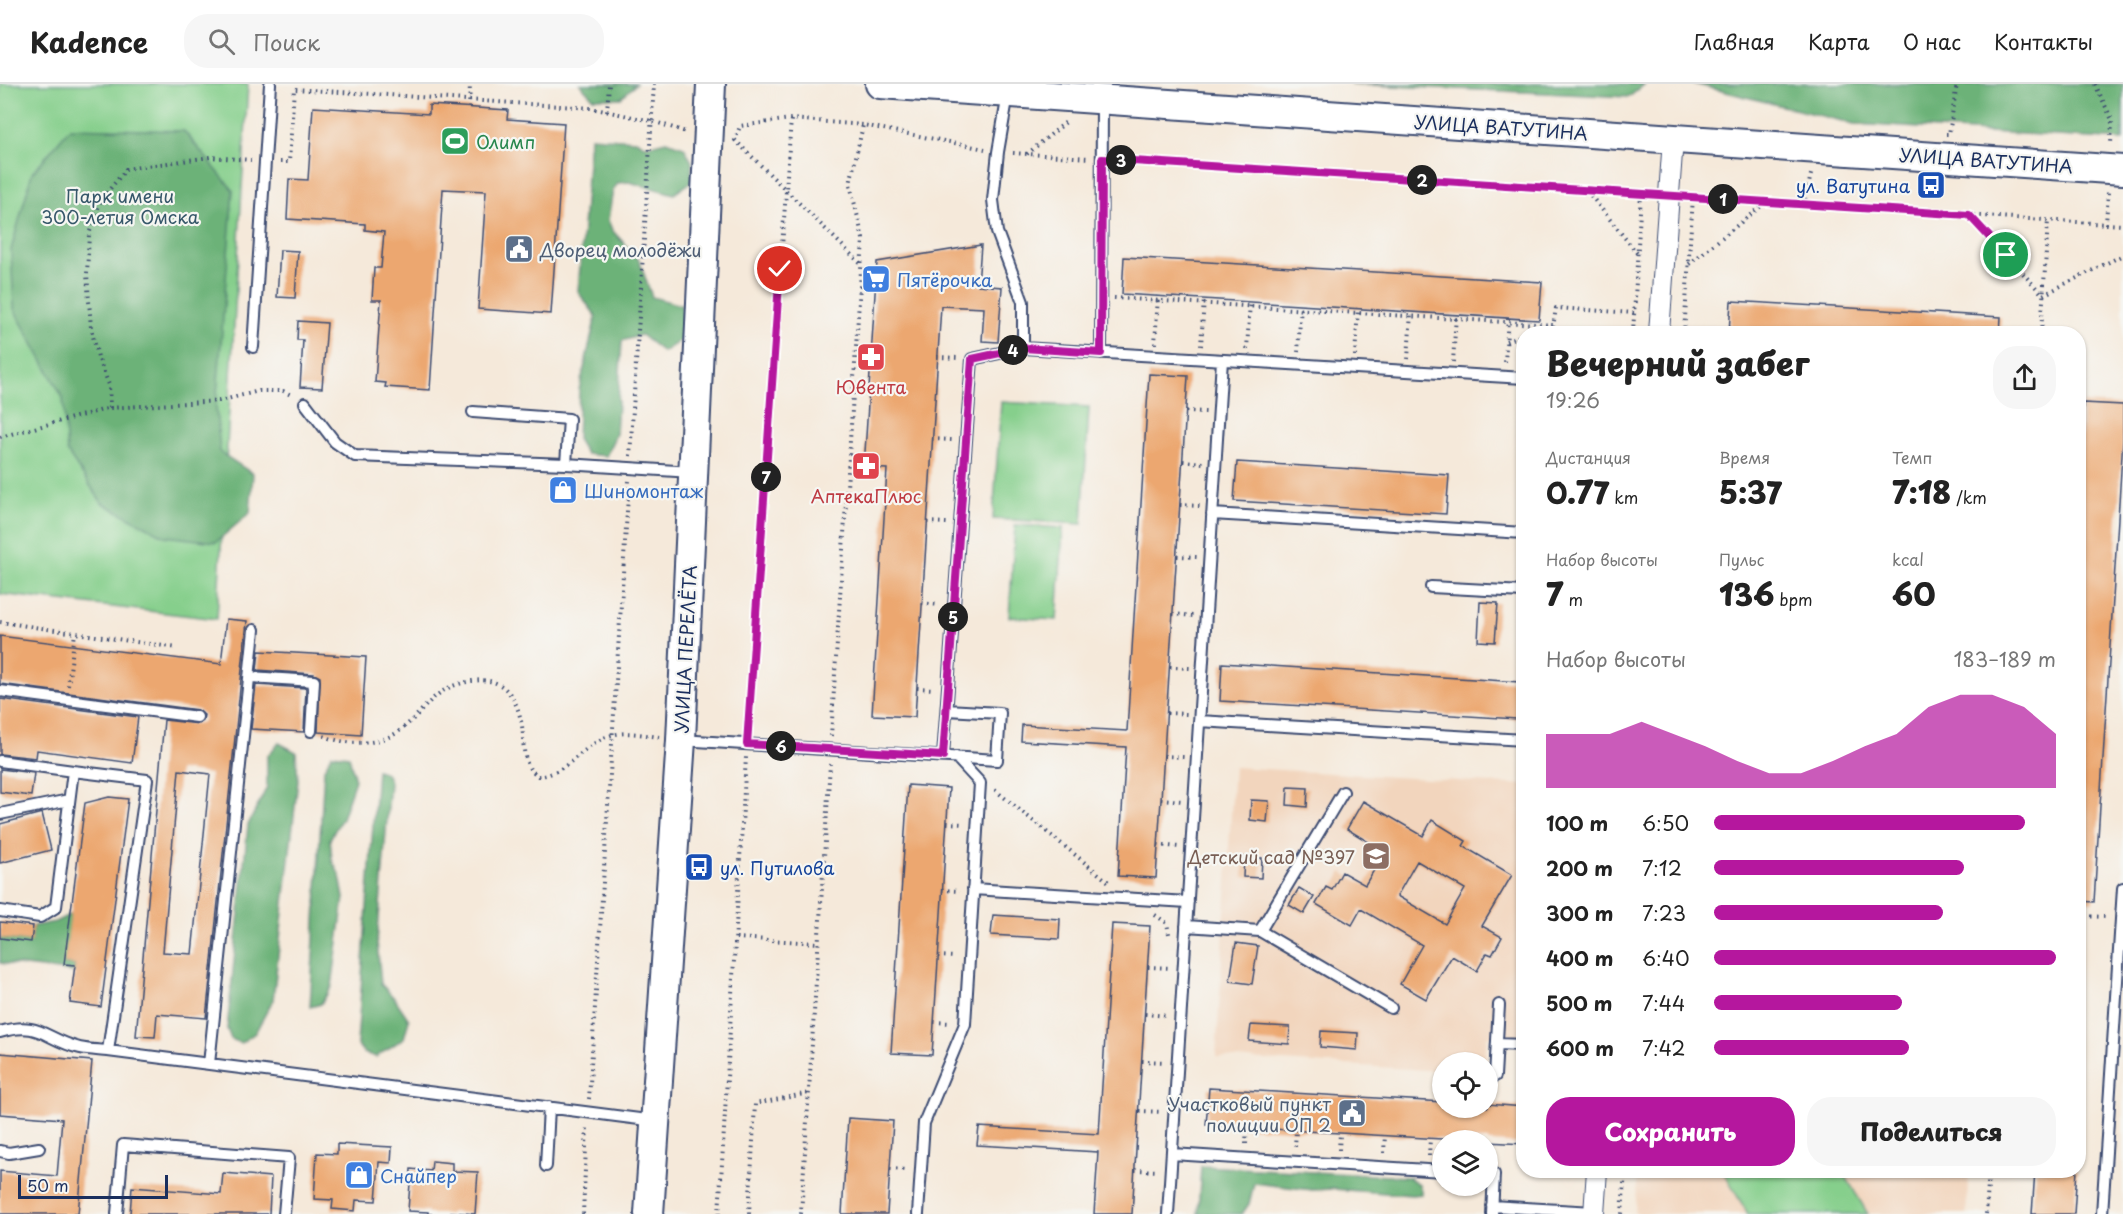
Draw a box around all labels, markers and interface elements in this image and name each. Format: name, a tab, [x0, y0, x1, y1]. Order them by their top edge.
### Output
search box	[184, 14, 604, 68]
text: Kadence	[30, 20, 148, 63]
icon: search	[205, 25, 238, 58]
text: Поиск	[253, 25, 320, 58]
text: Главная	[1694, 25, 1775, 57]
text: Карта	[1808, 25, 1870, 57]
text: О нас	[1903, 25, 1961, 57]
text: Контакты	[1994, 25, 2093, 57]
street label: УЛИЦА ВАТУТИНА	[1413, 107, 1589, 147]
sports icon: Олимп	[439, 125, 471, 157]
place label: Олимп	[476, 128, 535, 155]
street label: УЛИЦА ВАТУТИНА	[1898, 140, 2074, 180]
pin: 3	[1106, 145, 1136, 175]
text: 3	[1116, 148, 1126, 172]
pin: 2	[1407, 165, 1437, 195]
text: 2	[1416, 168, 1428, 192]
bus stop icon: ул. Ватутина	[1915, 169, 1947, 201]
place label: ул. Ватутина	[1796, 172, 1911, 199]
park label: Парк имени 300-летия Омска	[41, 182, 200, 230]
pin: 1	[1708, 184, 1738, 214]
text: 1	[1719, 187, 1727, 211]
pin	[1980, 229, 2031, 280]
public building icon: Дворец молодёжи	[503, 233, 535, 265]
place label: Дворец молодёжи	[539, 236, 702, 263]
icon: arrive	[1989, 238, 2022, 271]
pin	[754, 243, 805, 294]
icon: check	[763, 252, 796, 285]
supermarket icon: Пятёрочка	[860, 263, 892, 295]
place label: Пятёрочка	[897, 266, 993, 293]
pin: 4	[998, 335, 1028, 365]
text: Вечерний забег	[1546, 337, 1809, 387]
text: 4	[1008, 338, 1018, 362]
pharmacy icon: Ювента	[855, 341, 887, 373]
button: share	[1993, 346, 2056, 409]
place label: Ювента	[836, 373, 906, 400]
text: 19:26	[1546, 385, 1600, 415]
text: Дистанция	[1546, 445, 1631, 469]
text: Время	[1719, 445, 1770, 469]
text: Темп	[1892, 445, 1932, 469]
pharmacy icon: АптекаПлюс	[850, 450, 882, 482]
pin: 7	[751, 462, 781, 492]
text: 7	[761, 465, 771, 489]
text: 0.77	[1546, 469, 1609, 514]
text: 5:37	[1719, 469, 1782, 514]
text: 7:18	[1892, 469, 1951, 514]
shop icon: Шиномонтаж	[547, 474, 579, 506]
place label: Шиномонтаж	[584, 477, 704, 504]
place label: АптекаПлюс	[811, 482, 921, 509]
text: km	[1609, 485, 1638, 509]
text: /km	[1951, 485, 1987, 509]
text: Набор высоты	[1546, 547, 1658, 571]
text: Пульс	[1719, 547, 1764, 571]
text: kcal	[1892, 547, 1924, 571]
street label: УЛИЦА ПЕРЕЛЁТА	[667, 564, 703, 734]
text: 7	[1546, 571, 1563, 616]
text: 136	[1719, 571, 1774, 616]
text: 60	[1892, 571, 1935, 616]
text: m	[1563, 587, 1583, 611]
text: bpm	[1774, 587, 1813, 611]
pin: 5	[938, 602, 968, 632]
text: 5	[948, 605, 958, 629]
text: Набор высоты	[1546, 644, 1686, 674]
text: 183–189 m	[1953, 644, 2056, 674]
pin: 6	[766, 731, 796, 761]
text: 6	[775, 734, 787, 758]
text: 100 m	[1546, 808, 1608, 838]
text: 6:50	[1642, 808, 1689, 838]
school or university icon: Детский сад №397	[1360, 840, 1392, 872]
place label: Детский сад №397	[1187, 843, 1355, 870]
bus stop icon: ул. Путилова	[683, 851, 715, 883]
text: 200 m	[1546, 853, 1613, 883]
text: 7:12	[1642, 853, 1682, 883]
place label: ул. Путилова	[720, 854, 835, 881]
text: 300 m	[1546, 898, 1614, 928]
text: 7:23	[1642, 898, 1686, 928]
text: 400 m	[1546, 943, 1614, 973]
text: 6:40	[1642, 943, 1690, 973]
text: 500 m	[1546, 988, 1613, 1018]
text: 7:44	[1642, 988, 1685, 1018]
text: 600 m	[1546, 1033, 1614, 1063]
text: 7:42	[1642, 1033, 1685, 1063]
map controls	[1432, 1052, 1498, 1196]
button: locate	[1432, 1052, 1498, 1118]
place label: Участковый пункт полиции ОП 2	[1168, 1090, 1331, 1138]
public building icon: Участковый пункт полиции ОП 2	[1336, 1097, 1368, 1129]
button: Сохранить	[1546, 1097, 1795, 1166]
button: Поделиться	[1807, 1097, 2056, 1166]
button: layers	[1432, 1130, 1498, 1196]
shop icon: Снайпер	[343, 1159, 375, 1191]
place label: Снайпер	[380, 1162, 457, 1189]
scale bar	[18, 1172, 168, 1200]
text: 50 m	[27, 1173, 68, 1197]

